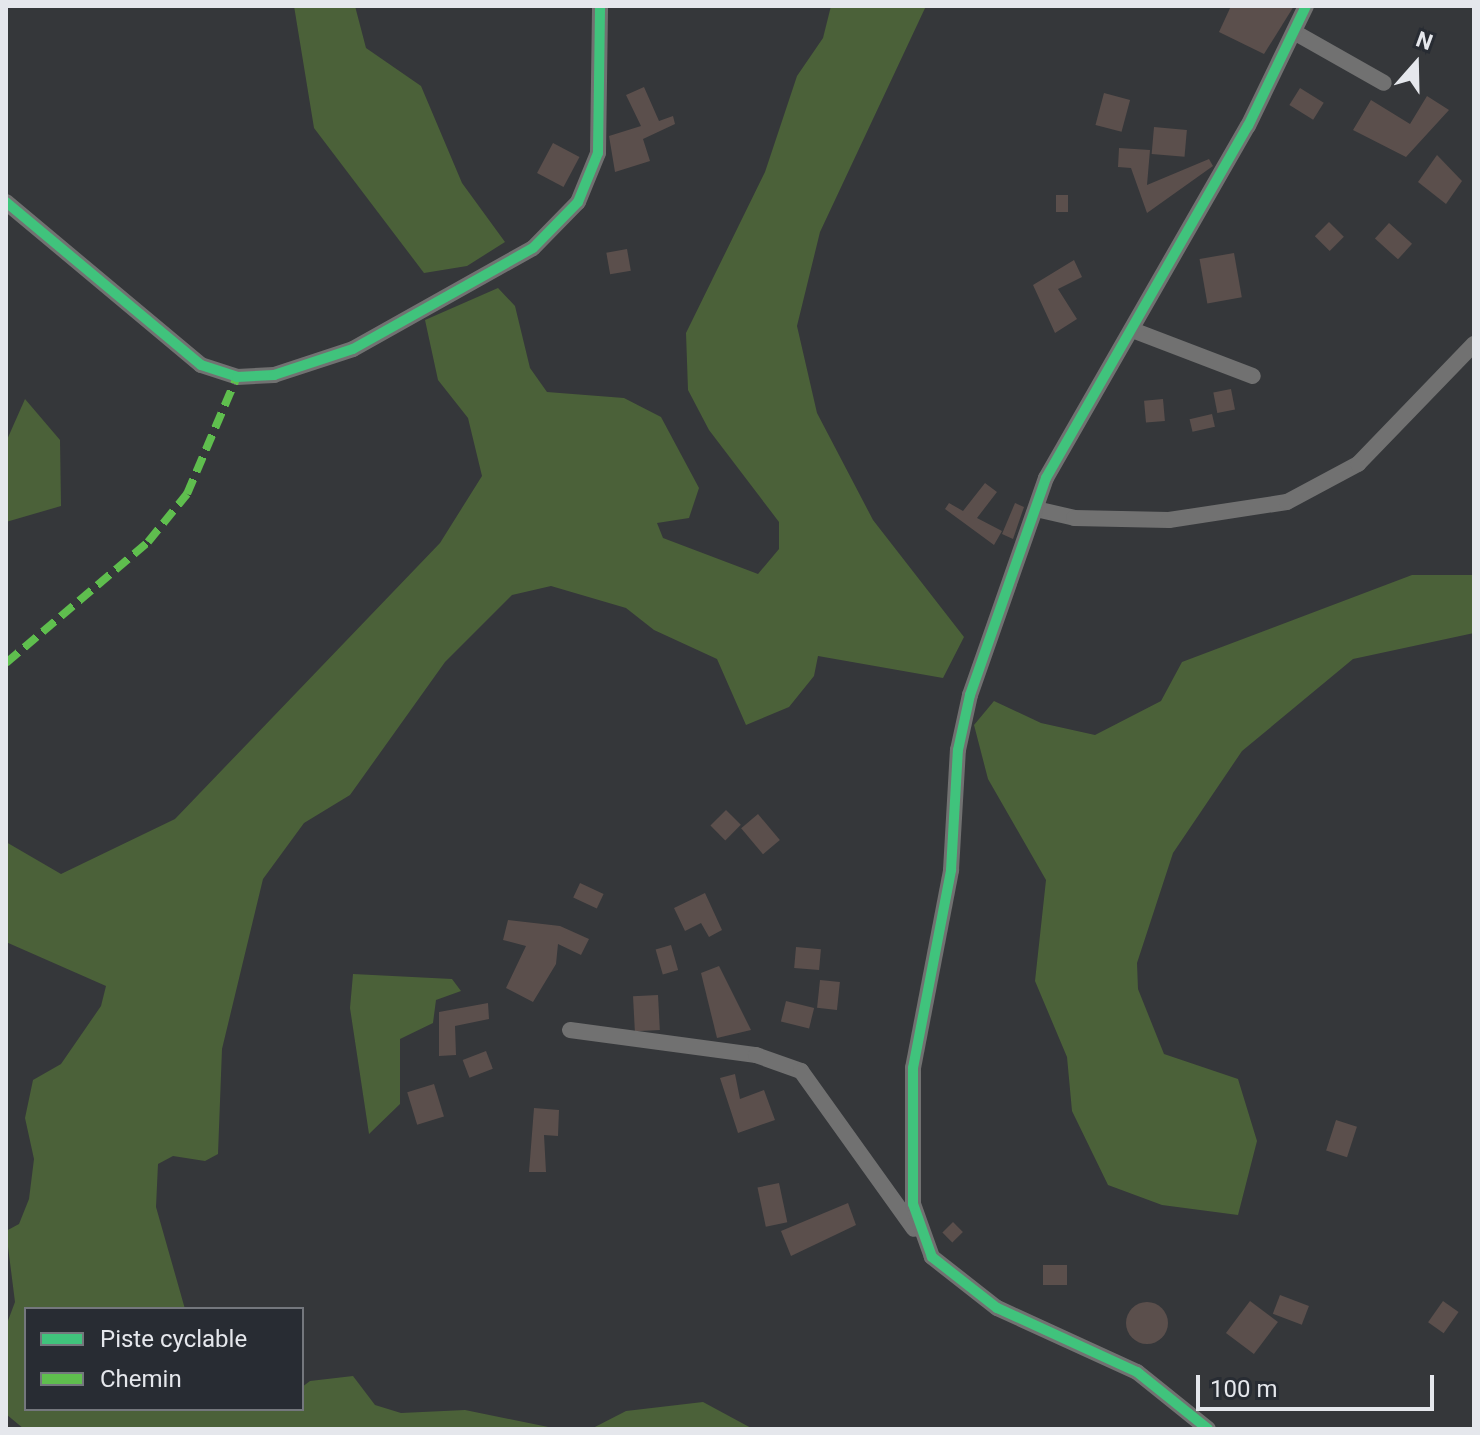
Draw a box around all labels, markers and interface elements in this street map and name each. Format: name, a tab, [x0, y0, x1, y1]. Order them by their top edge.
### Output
north arrow	[1376, 24, 1456, 104]
text: N	[1413, 27, 1436, 55]
legend	[24, 1307, 304, 1411]
text: Piste cyclable	[100, 1325, 247, 1353]
scale bar	[1200, 1359, 1438, 1409]
text: Chemin	[100, 1365, 182, 1393]
text: 100 m	[1210, 1375, 1277, 1403]

